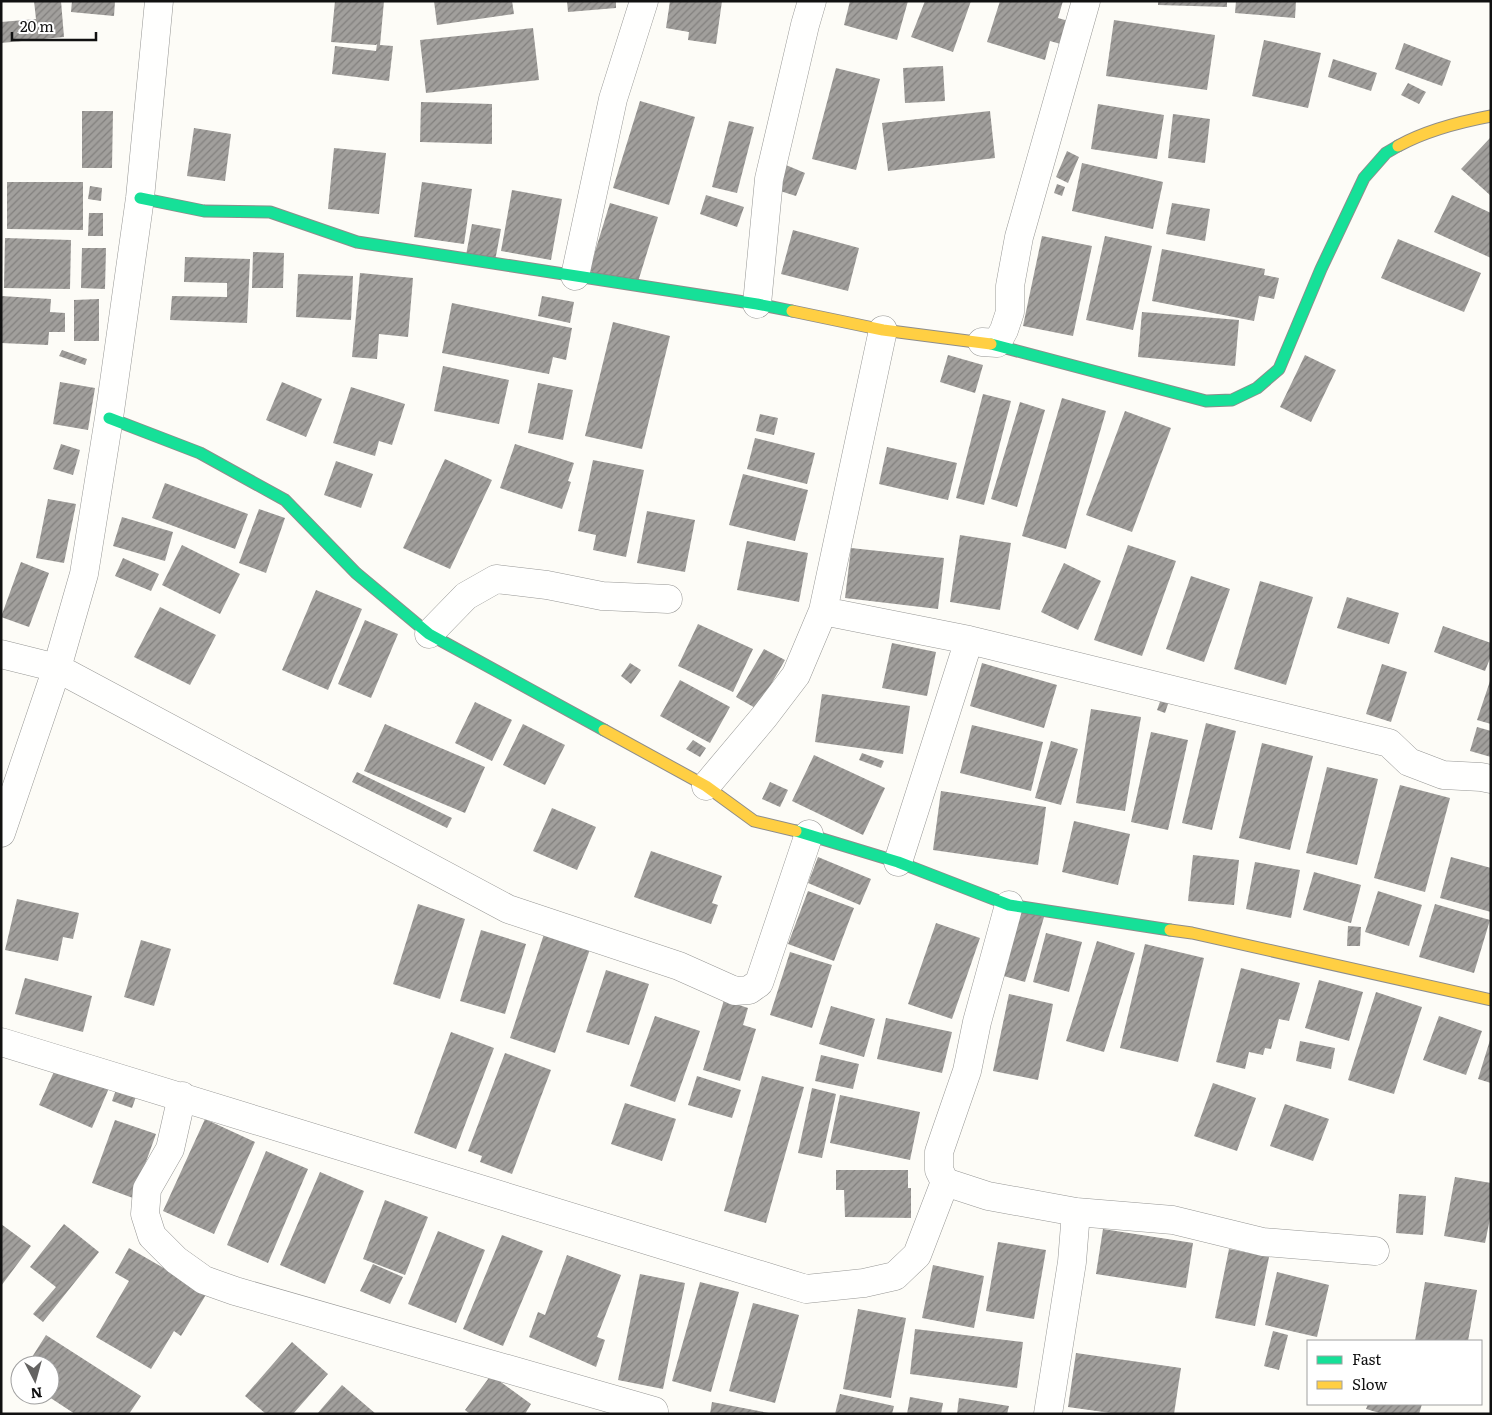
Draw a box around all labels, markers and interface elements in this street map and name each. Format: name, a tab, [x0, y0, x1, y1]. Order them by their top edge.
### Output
scale bar	[12, 10, 96, 42]
text: 20 m	[20, 14, 54, 37]
legend	[1307, 1340, 1482, 1405]
text: Fast	[1352, 1347, 1381, 1370]
north arrow	[10, 1355, 60, 1405]
text: Slow	[1352, 1372, 1387, 1395]
text: N	[29, 1383, 43, 1405]

